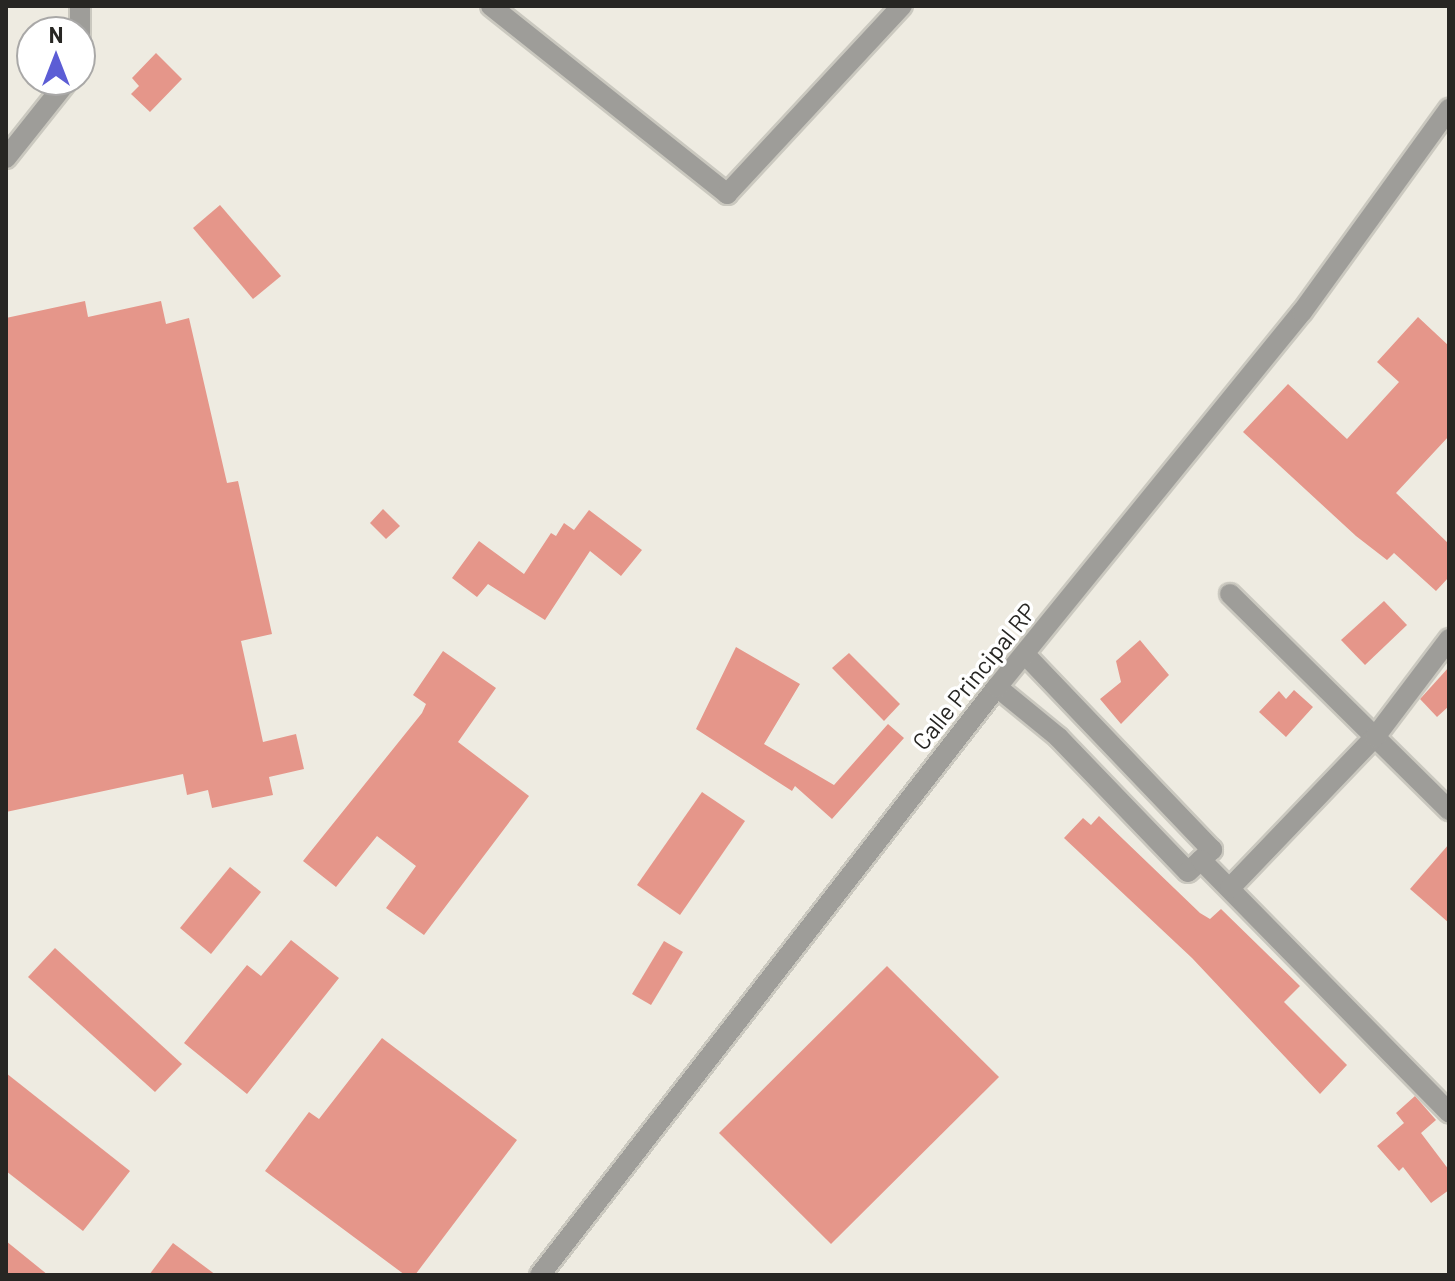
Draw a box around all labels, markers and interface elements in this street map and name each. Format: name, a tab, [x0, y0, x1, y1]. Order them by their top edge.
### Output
north arrow	[16, 16, 96, 96]
text: N	[49, 21, 63, 47]
street label: Calle Principal RP	[906, 597, 1042, 755]

